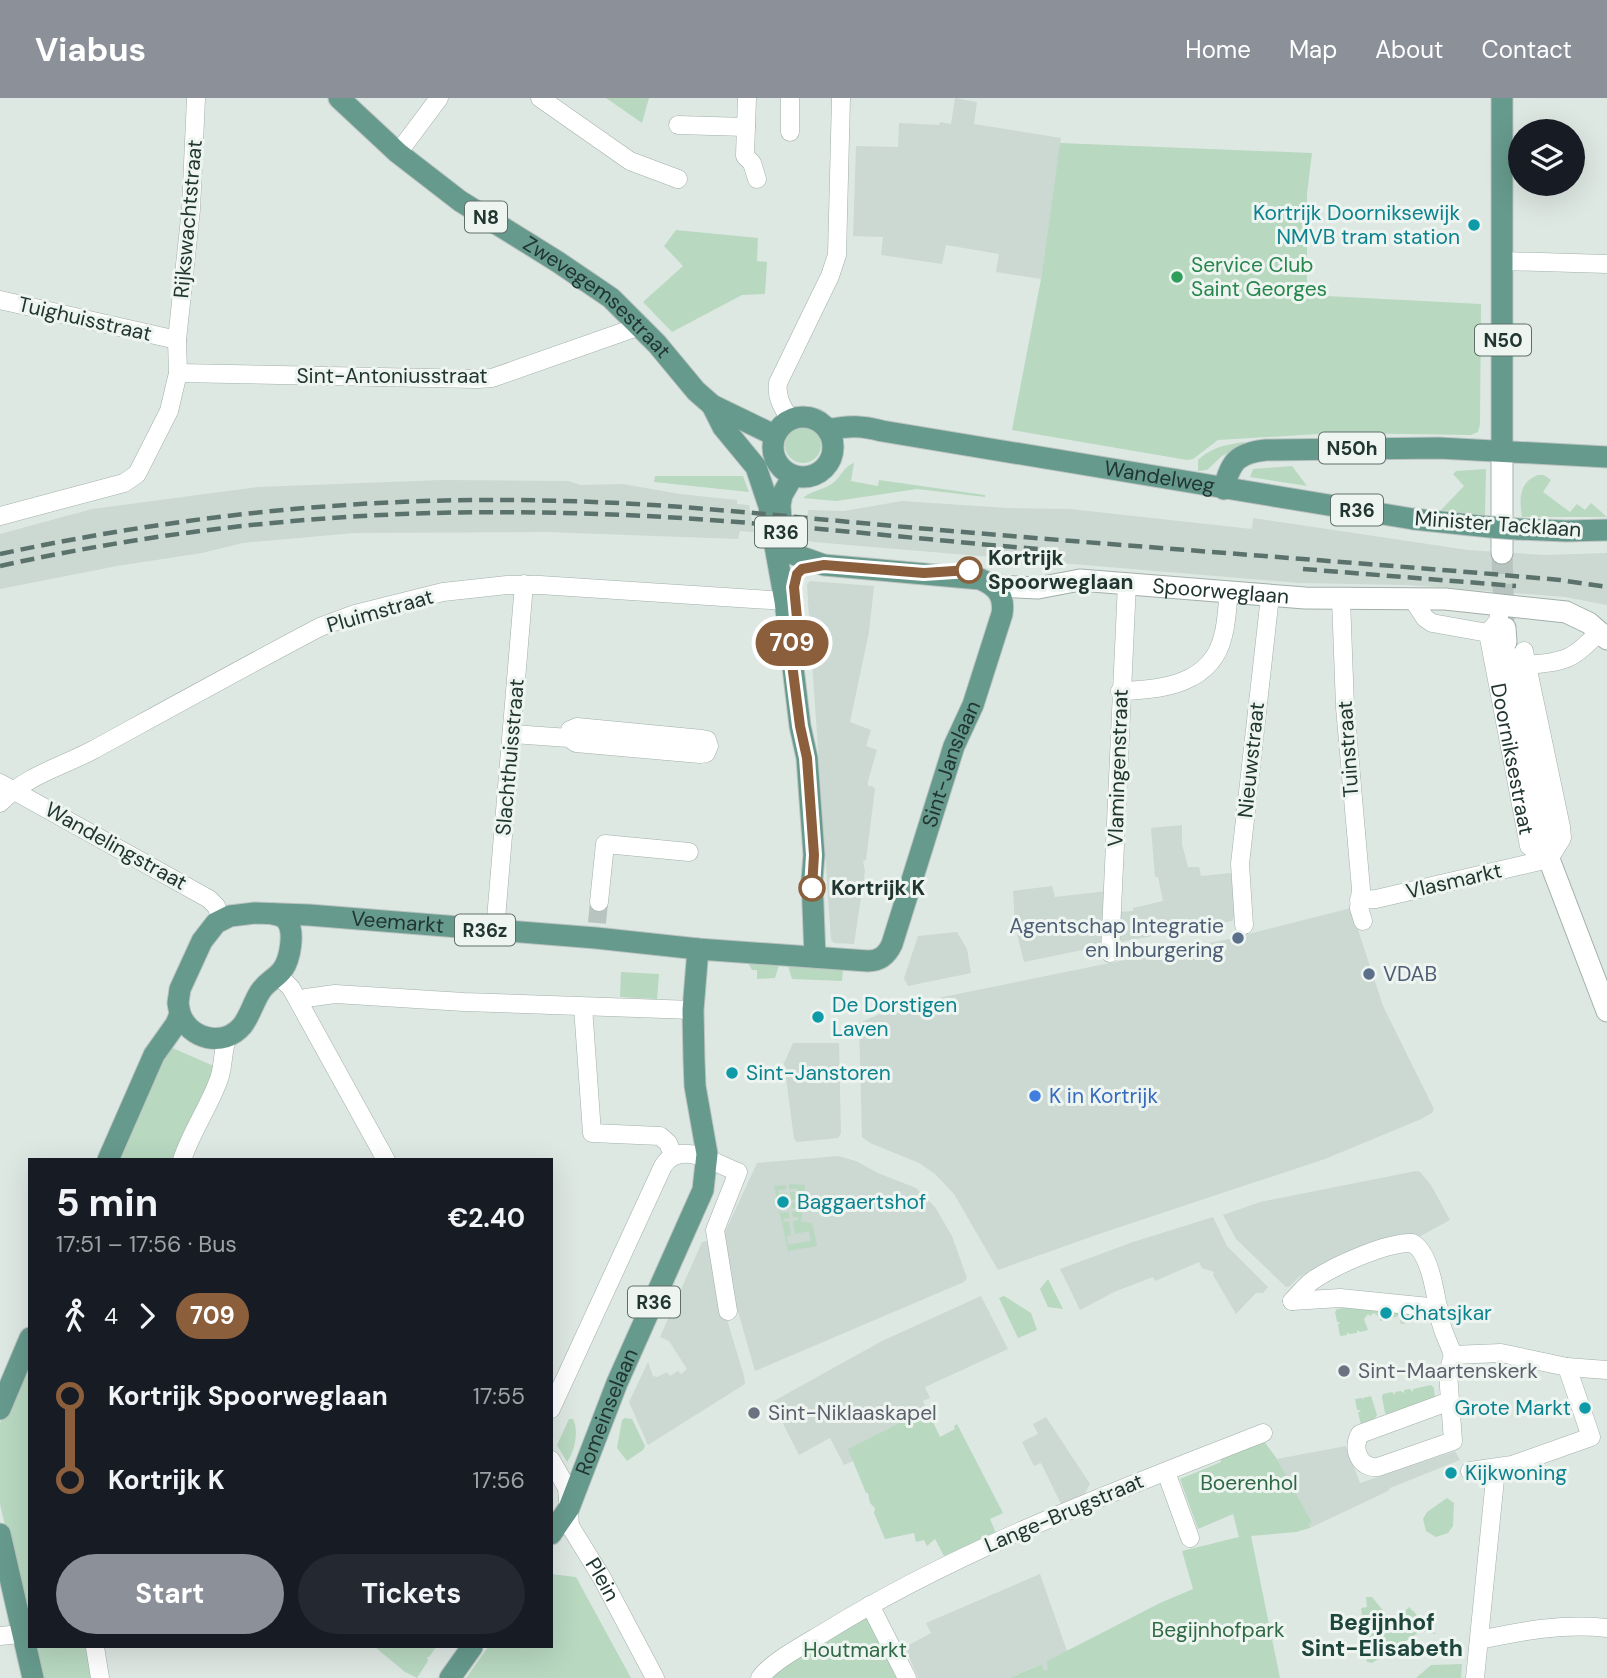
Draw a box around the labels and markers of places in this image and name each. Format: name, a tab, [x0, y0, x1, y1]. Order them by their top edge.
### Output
place label: Kortrijk Doorniksewijk NMVB tram station	[1253, 199, 1460, 251]
marker: Kortrijk Doorniksewijk NMVB tram station	[1466, 217, 1482, 233]
place label: Service Club Saint Georges	[1191, 251, 1327, 303]
marker: Service Club Saint Georges	[1169, 269, 1185, 285]
place label: Kortrijk Spoorweglaan	[988, 544, 1134, 596]
marker: Kortrijk Spoorweglaan	[956, 557, 982, 583]
place label: Kortrijk K	[831, 874, 925, 902]
marker: Kortrijk K	[799, 875, 825, 901]
place label: Agentschap Integratie en Inburgering	[1009, 912, 1224, 964]
marker: Agentschap Integratie en Inburgering	[1230, 930, 1246, 946]
place label: VDAB	[1383, 960, 1437, 988]
marker: VDAB	[1361, 966, 1377, 982]
place label: De Dorstigen Laven	[832, 991, 957, 1043]
marker: De Dorstigen Laven	[810, 1009, 826, 1025]
place label: Sint-Janstoren	[746, 1059, 891, 1087]
marker: Sint-Janstoren	[724, 1065, 740, 1081]
place label: K in Kortrijk	[1049, 1082, 1158, 1110]
marker: K in Kortrijk	[1027, 1088, 1043, 1104]
place label: Baggaertshof	[797, 1188, 926, 1216]
marker: Baggaertshof	[775, 1194, 791, 1210]
place label: Chatsjkar	[1400, 1299, 1492, 1327]
marker: Chatsjkar	[1378, 1305, 1394, 1321]
place label: Sint-Maartenskerk	[1358, 1357, 1538, 1385]
marker: Sint-Maartenskerk	[1336, 1363, 1352, 1379]
place label: Grote Markt	[1455, 1394, 1571, 1422]
place label: Sint-Niklaaskapel	[768, 1399, 937, 1427]
marker: Grote Markt	[1577, 1400, 1593, 1416]
marker: Sint-Niklaaskapel	[746, 1405, 762, 1421]
place label: Kijkwoning	[1465, 1459, 1567, 1487]
marker: Kijkwoning	[1443, 1465, 1459, 1481]

